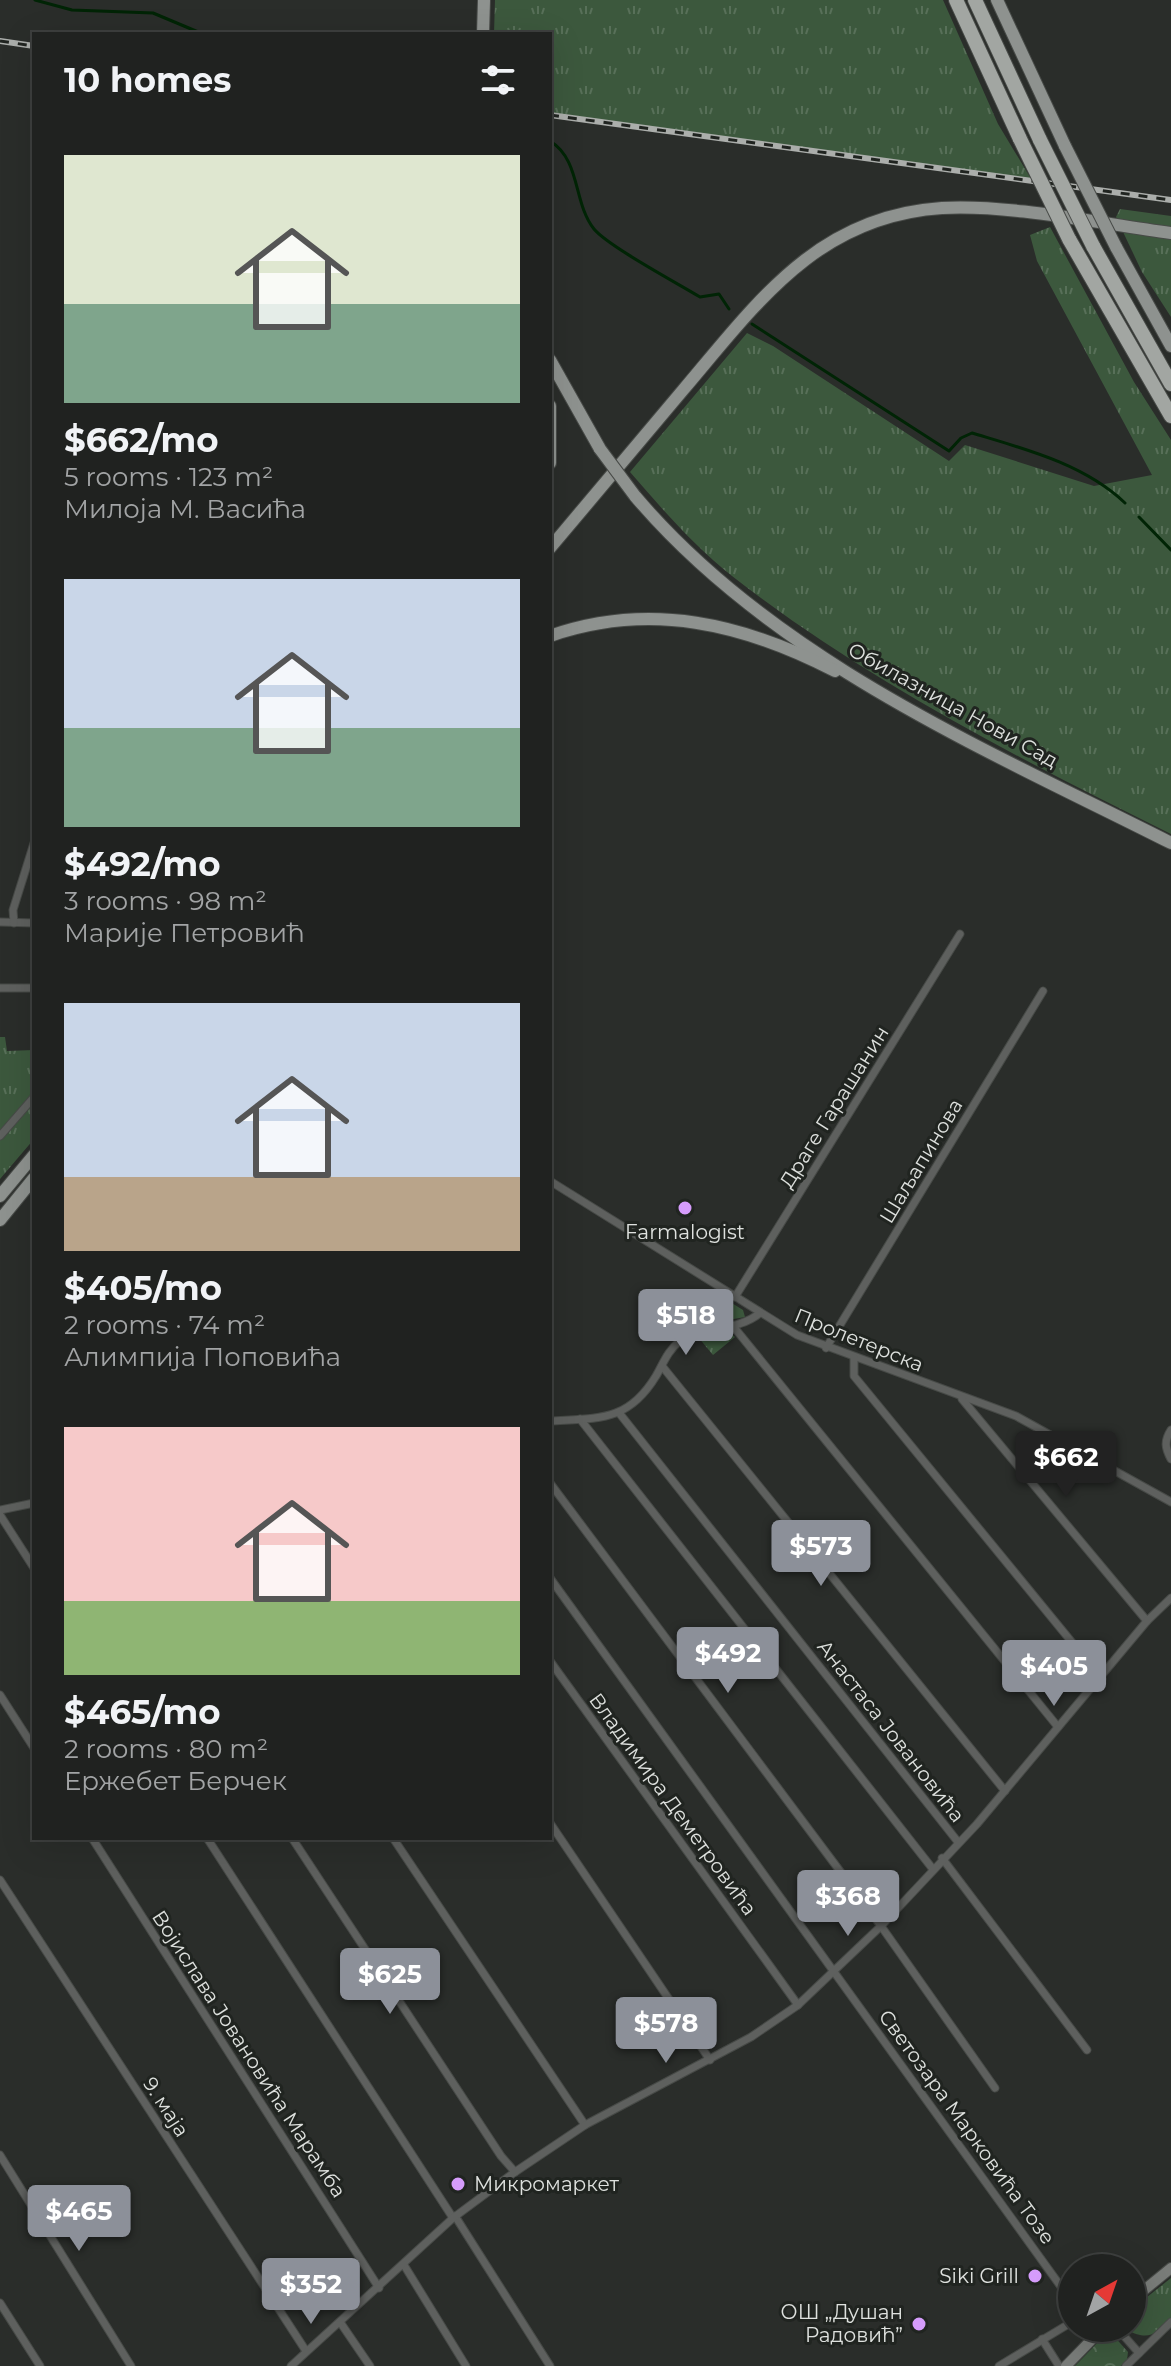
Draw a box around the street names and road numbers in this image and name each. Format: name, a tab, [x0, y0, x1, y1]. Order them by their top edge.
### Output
street label: Обилазница Нови Сад	[844, 637, 1062, 773]
street label: Драге Гарашанин	[774, 1022, 894, 1192]
street label: Шаљапинова	[874, 1094, 968, 1228]
street label: Пролетерска	[791, 1303, 927, 1377]
street label: Анастаса Јовановића	[812, 1635, 970, 1827]
street label: Владимира Деметровића	[584, 1688, 762, 1920]
street label: Војислава Јовановића Марамба	[147, 1906, 351, 2202]
street label: Светозара Марковића Тозе	[874, 2005, 1060, 2249]
street label: 9. маја	[138, 2073, 194, 2141]

